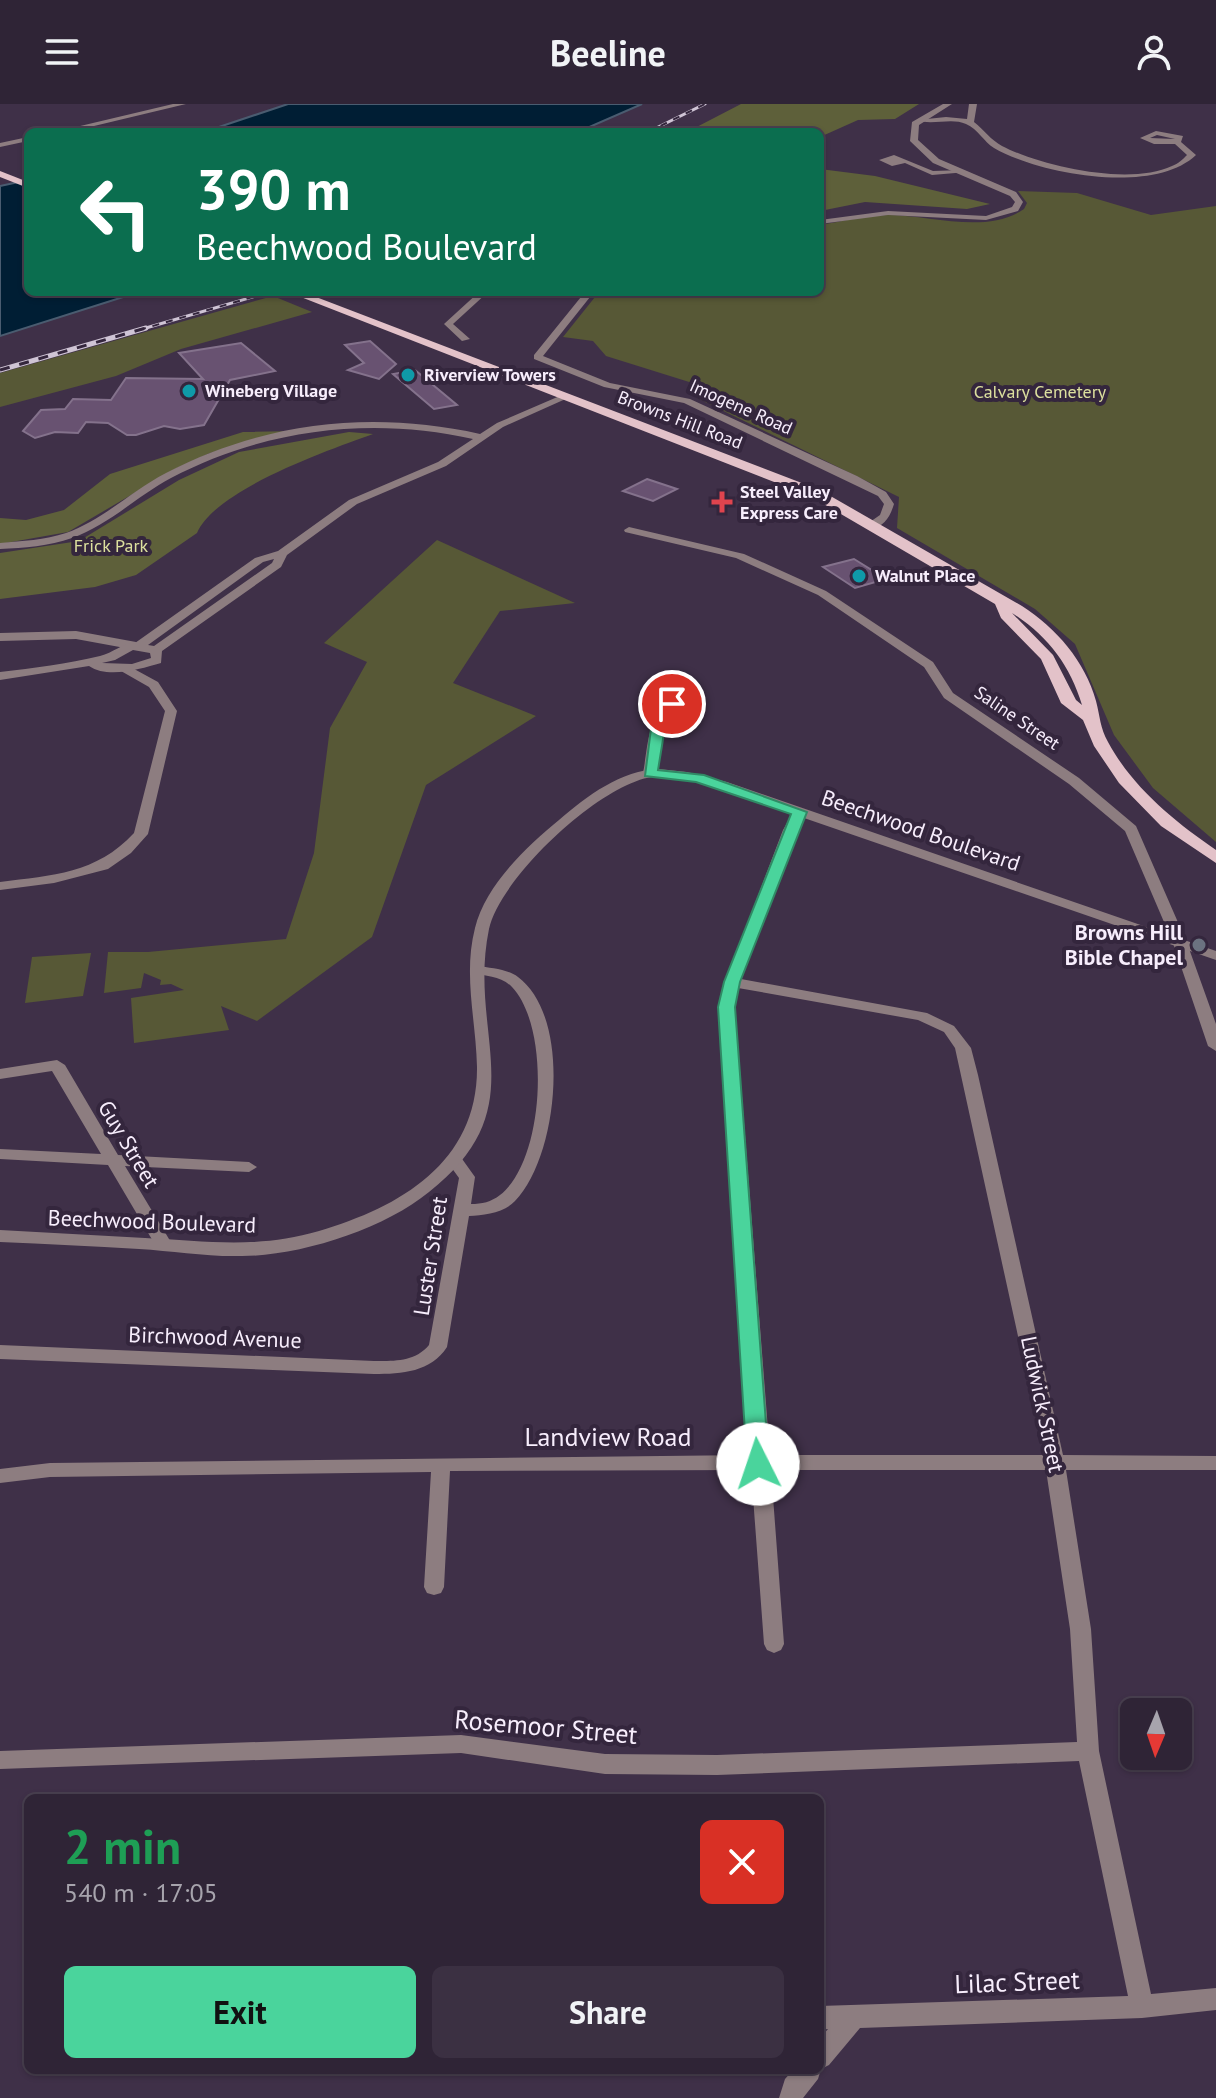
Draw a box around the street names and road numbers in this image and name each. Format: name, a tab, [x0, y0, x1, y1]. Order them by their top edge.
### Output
street label: Imogene Road	[686, 374, 796, 439]
street label: Browns Hill Road	[614, 385, 746, 454]
street label: Saline Street	[970, 681, 1064, 755]
street label: Beechwood Boulevard	[818, 783, 1024, 877]
street label: Guy Street	[92, 1095, 166, 1193]
street label: Luster Street	[407, 1194, 453, 1317]
street label: Beechwood Boulevard	[47, 1203, 257, 1239]
street label: Birchwood Avenue	[128, 1320, 302, 1354]
street label: Ludwick Street	[1015, 1333, 1071, 1475]
street label: Landview Road	[525, 1420, 691, 1453]
street label: Rosemoor Street	[453, 1702, 639, 1751]
street label: Lilac Street	[954, 1963, 1080, 2000]

